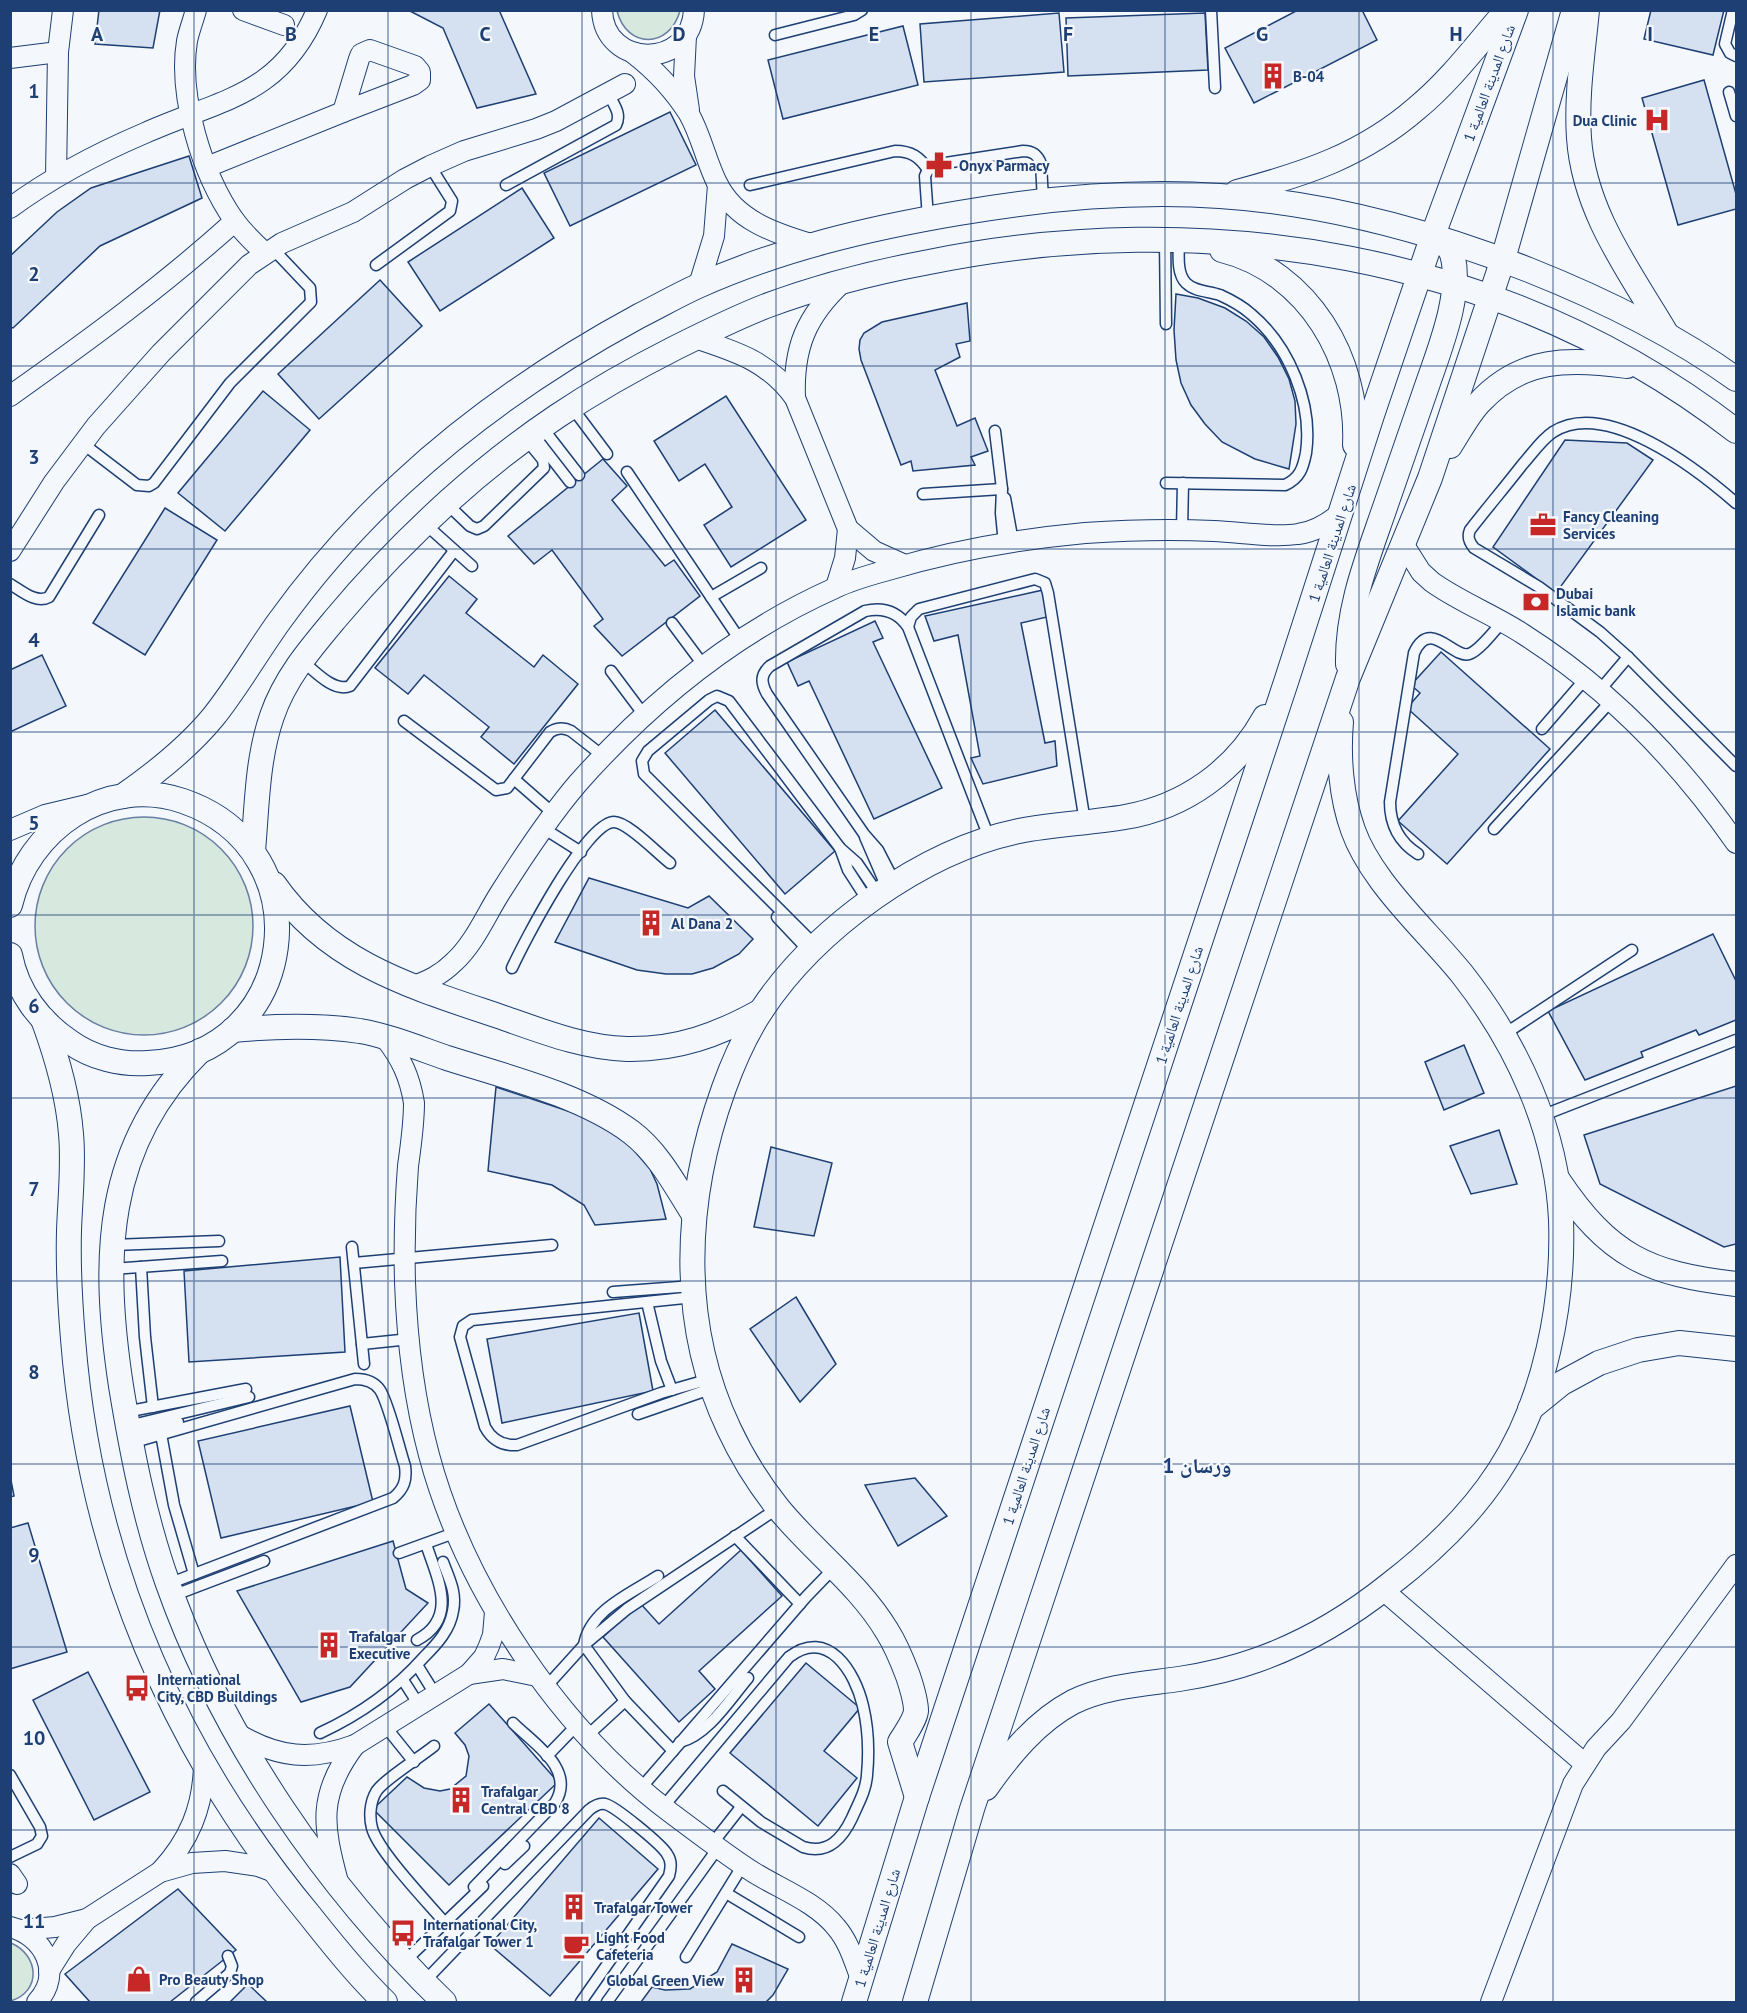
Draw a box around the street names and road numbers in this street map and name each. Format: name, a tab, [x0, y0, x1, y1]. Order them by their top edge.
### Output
street label: شارع المدينة العالمية 1	[1459, 22, 1520, 145]
street label: شارع المدينة العالمية 1	[1304, 481, 1361, 605]
street label: شارع المدينة العالمية 1	[1151, 943, 1208, 1067]
street label: شارع المدينة العالمية 1	[998, 1404, 1055, 1528]
street label: شارع المدينة العالمية 1	[850, 1866, 905, 1990]

